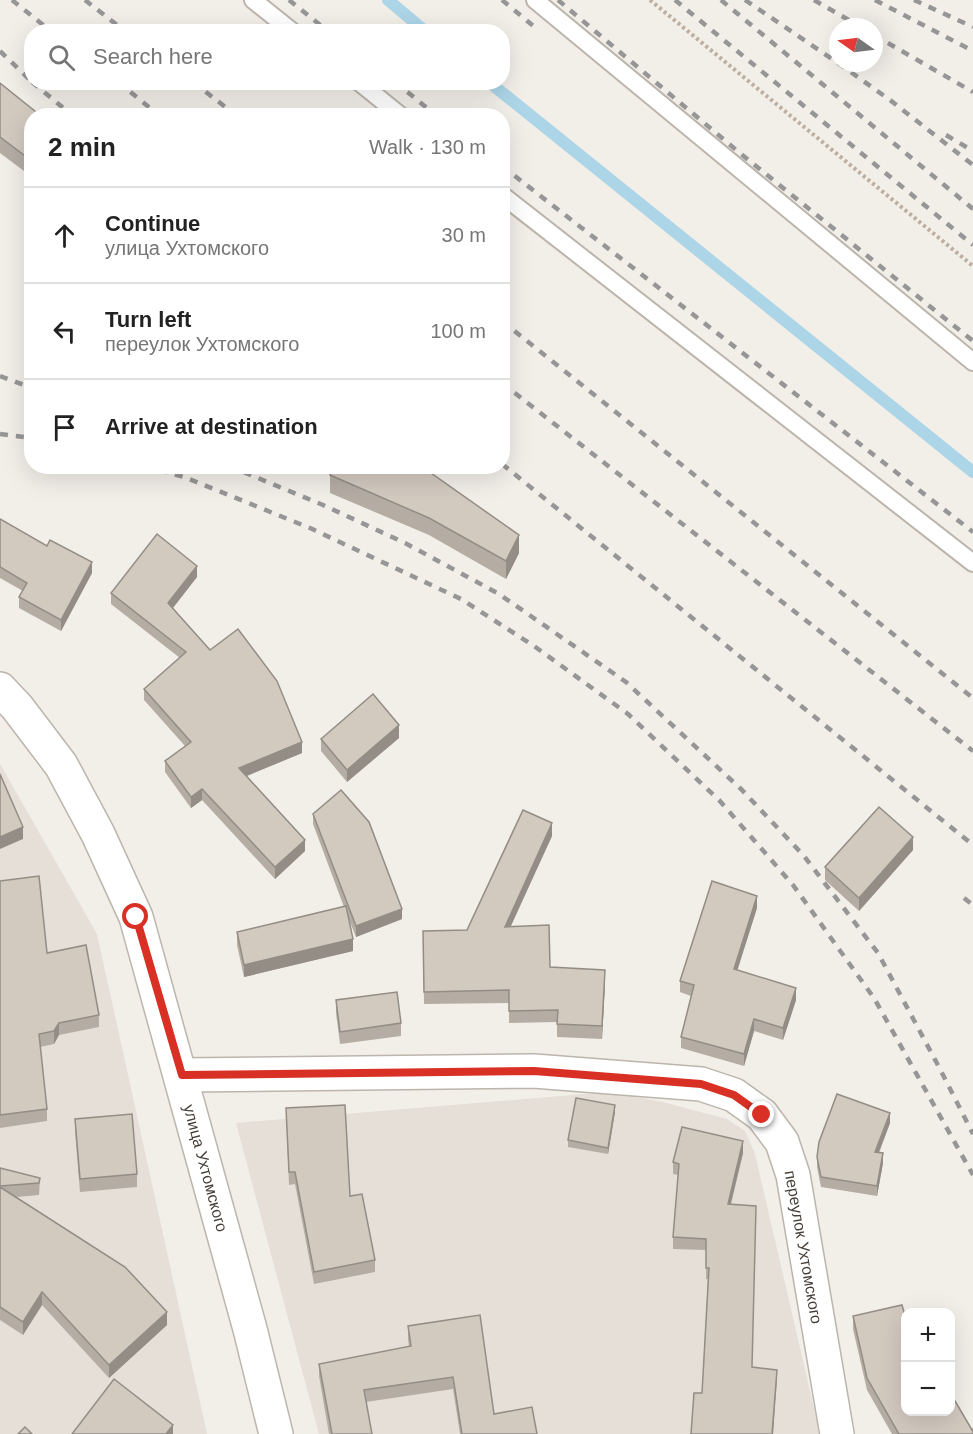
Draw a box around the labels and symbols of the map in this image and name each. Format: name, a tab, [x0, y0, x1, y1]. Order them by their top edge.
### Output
north arrow	[829, 18, 883, 72]
route start	[122, 903, 148, 929]
route end	[748, 1101, 774, 1127]
street label: улица Ухтомского	[180, 1103, 231, 1234]
street label: переулок Ухтомского	[782, 1169, 825, 1325]

